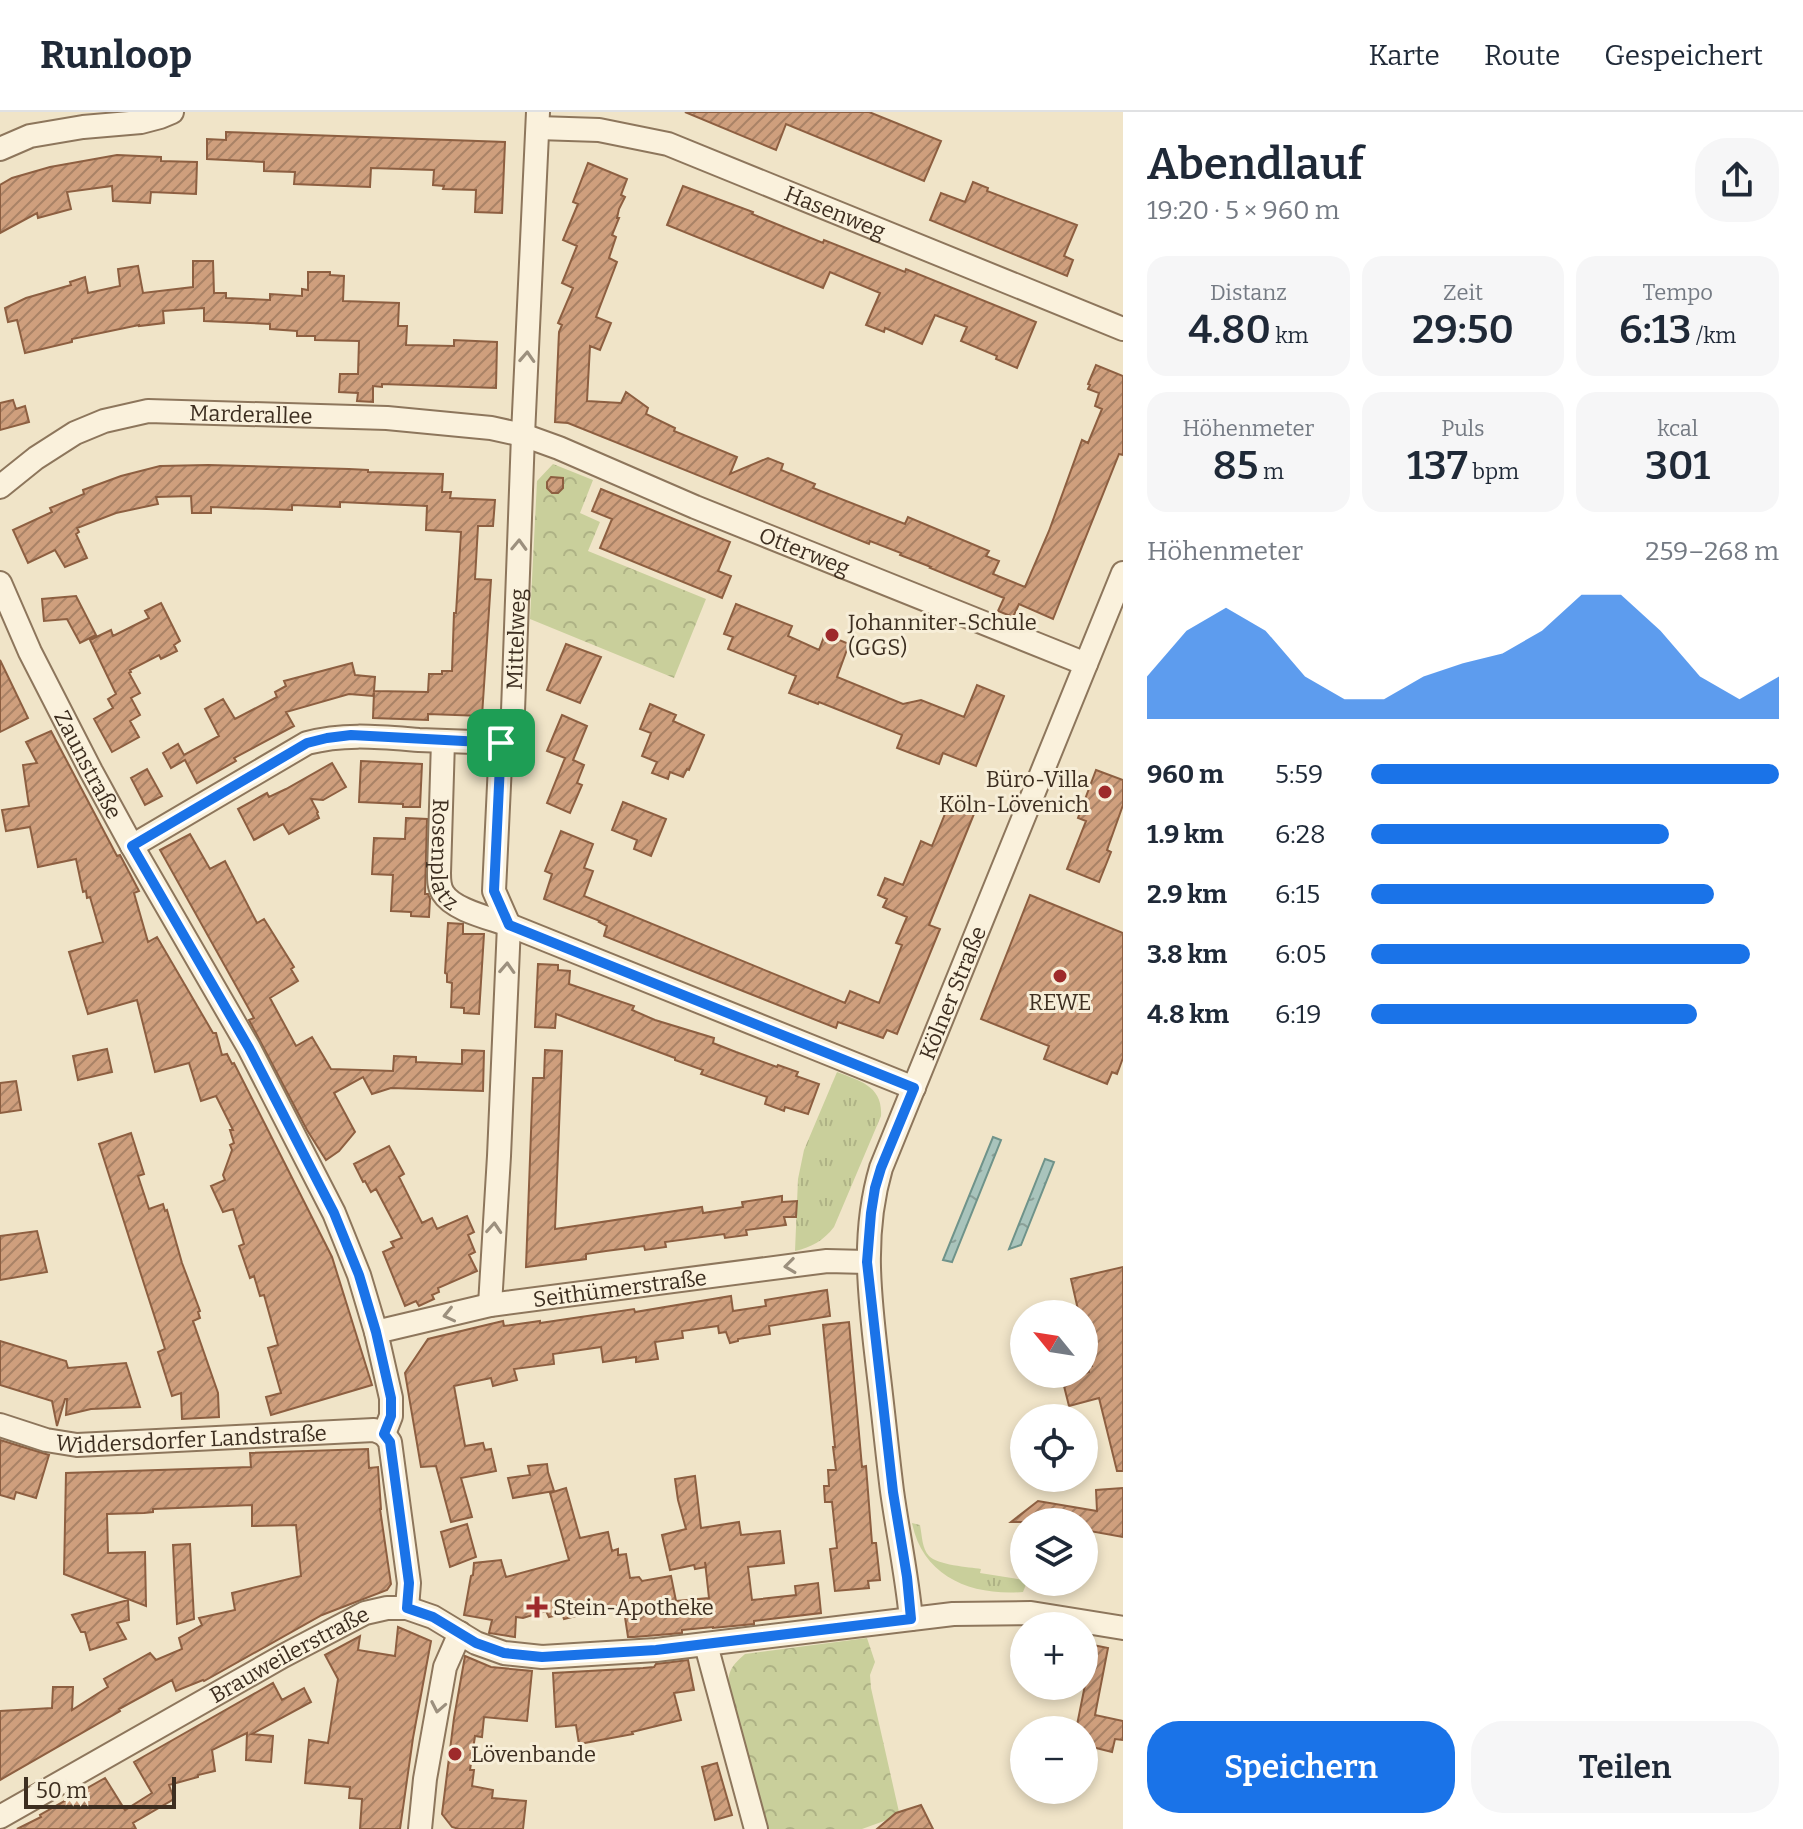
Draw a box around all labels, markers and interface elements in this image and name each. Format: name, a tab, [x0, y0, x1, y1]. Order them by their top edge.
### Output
text: Runloop	[40, 32, 192, 78]
text: Karte	[1369, 39, 1440, 72]
text: Route	[1484, 39, 1560, 72]
text: Gespeichert	[1604, 39, 1763, 72]
text: Abendlauf	[1147, 138, 1364, 191]
button: share	[1695, 138, 1779, 222]
street label: Hasenweg	[781, 180, 890, 245]
text: 19:20 · 5 × 960 m	[1147, 195, 1340, 226]
text: Distanz	[1210, 279, 1287, 306]
text: Zeit	[1443, 279, 1483, 306]
text: Tempo	[1642, 279, 1713, 306]
text: 4.80	[1188, 306, 1271, 354]
text: 29:50	[1412, 306, 1514, 354]
text: 6:13	[1619, 306, 1692, 354]
text: km	[1271, 322, 1308, 349]
text: /km	[1692, 322, 1736, 349]
one-way arrow	[518, 350, 535, 363]
street label: Marderallee	[189, 399, 313, 430]
text: Höhenmeter	[1182, 415, 1314, 442]
text: Puls	[1441, 415, 1485, 442]
text: kcal	[1657, 415, 1698, 442]
text: 85	[1213, 442, 1259, 490]
text: 137	[1407, 442, 1468, 490]
text: 301	[1645, 442, 1710, 490]
text: m	[1259, 458, 1284, 485]
text: bpm	[1468, 458, 1519, 485]
street label: Otterweg	[755, 521, 854, 582]
text: Höhenmeter	[1147, 536, 1303, 567]
text: 259–268 m	[1645, 536, 1779, 567]
one-way arrow	[510, 538, 527, 551]
street label: Mittelweg	[501, 588, 531, 690]
place label: Johanniter-Schule (GGS)	[847, 609, 1037, 661]
marker: Johanniter-Schule (GGS)	[823, 626, 841, 644]
street label: Zaunstraße	[48, 706, 128, 824]
pin	[467, 709, 535, 777]
icon: arrive	[479, 721, 523, 765]
text: 960 m	[1147, 759, 1224, 790]
text: 5:59	[1275, 759, 1323, 790]
place label: Büro-Villa Köln-Lövenich	[939, 766, 1089, 818]
marker: Büro-Villa Köln-Lövenich	[1096, 783, 1114, 801]
street label: Rosenplatz	[425, 798, 463, 916]
text: 1.9 km	[1147, 819, 1224, 850]
text: 6:28	[1275, 819, 1326, 850]
text: 2.9 km	[1147, 879, 1227, 910]
text: 6:15	[1275, 879, 1320, 910]
street label: Kölner Straße	[914, 922, 992, 1064]
text: 3.8 km	[1147, 939, 1227, 970]
text: 6:05	[1275, 939, 1326, 970]
one-way arrow	[499, 961, 516, 974]
marker: REWE	[1051, 967, 1069, 985]
place label: REWE	[1028, 989, 1092, 1016]
text: 4.8 km	[1147, 999, 1229, 1030]
text: 6:19	[1275, 999, 1322, 1030]
one-way arrow	[486, 1221, 503, 1234]
one-way arrow	[783, 1257, 797, 1274]
street label: Seithümerstraße	[531, 1264, 708, 1313]
north arrow	[1010, 1300, 1098, 1388]
map controls	[1010, 1300, 1098, 1804]
one-way arrow	[443, 1306, 457, 1323]
button: locate	[1010, 1404, 1098, 1492]
street label: Widdersdorfer Landstraße	[53, 1419, 327, 1459]
button: layers	[1010, 1508, 1098, 1596]
place label: Stein-Apotheke	[553, 1594, 714, 1621]
marker: Stein-Apotheke	[528, 1598, 546, 1616]
street label: Brauweilerstraße	[205, 1600, 374, 1709]
button: +	[1010, 1612, 1098, 1700]
one-way arrow	[430, 1700, 447, 1714]
button: −	[1010, 1716, 1098, 1804]
button: Speichern	[1147, 1721, 1455, 1813]
button: Teilen	[1471, 1721, 1779, 1813]
place label: Lövenbande	[471, 1741, 596, 1768]
marker: Lövenbande	[446, 1745, 464, 1763]
scale bar	[24, 1773, 176, 1809]
text: 50 m	[36, 1777, 87, 1804]

